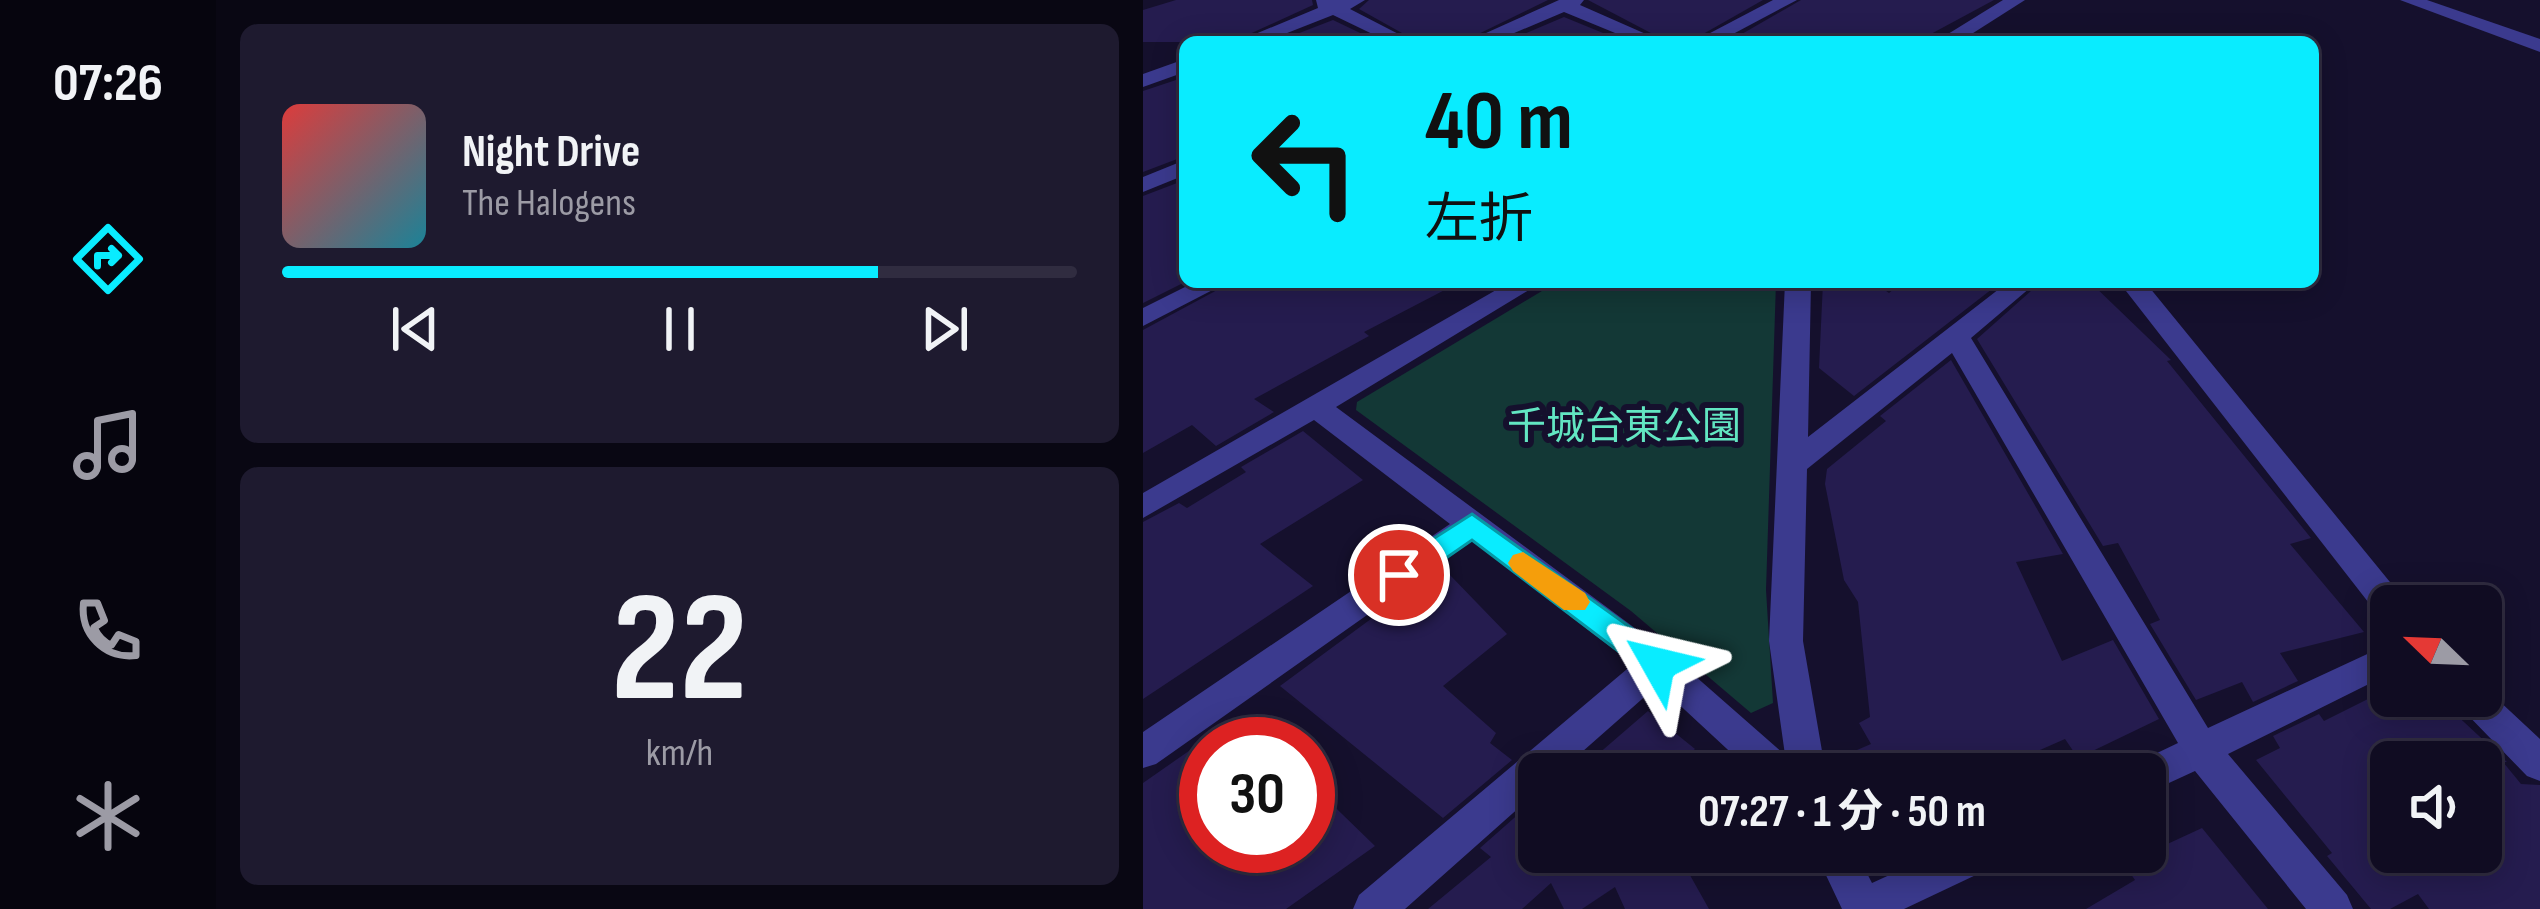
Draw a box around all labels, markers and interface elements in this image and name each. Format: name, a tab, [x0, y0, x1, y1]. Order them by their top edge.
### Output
text: 07:26	[53, 51, 163, 116]
text: 40 m	[1425, 72, 1573, 173]
icon: left	[1227, 84, 1383, 240]
text: Night Drive	[462, 125, 640, 180]
text: The Halogens	[462, 180, 636, 227]
text: 左折	[1425, 188, 1533, 253]
icon: directions	[66, 217, 150, 301]
icon: previous	[382, 296, 448, 362]
icon: pause	[647, 296, 713, 362]
icon: next	[912, 296, 978, 362]
icon: music	[66, 403, 150, 487]
park label: 千城台東公園	[1507, 404, 1741, 451]
pin	[1348, 524, 1450, 626]
icon: arrive	[1366, 542, 1432, 608]
text: 22	[611, 558, 748, 745]
north arrow	[2370, 585, 2502, 717]
map controls	[2370, 585, 2502, 873]
icon: phone	[66, 589, 150, 673]
position arrow	[1595, 601, 1721, 727]
speed limit sign: 30	[1179, 717, 1335, 873]
text: km/h	[646, 730, 713, 777]
button: sound	[2370, 741, 2502, 873]
icon: climate	[66, 774, 150, 858]
text: 07:27 · 1 分 · 50 m	[1698, 785, 1986, 840]

